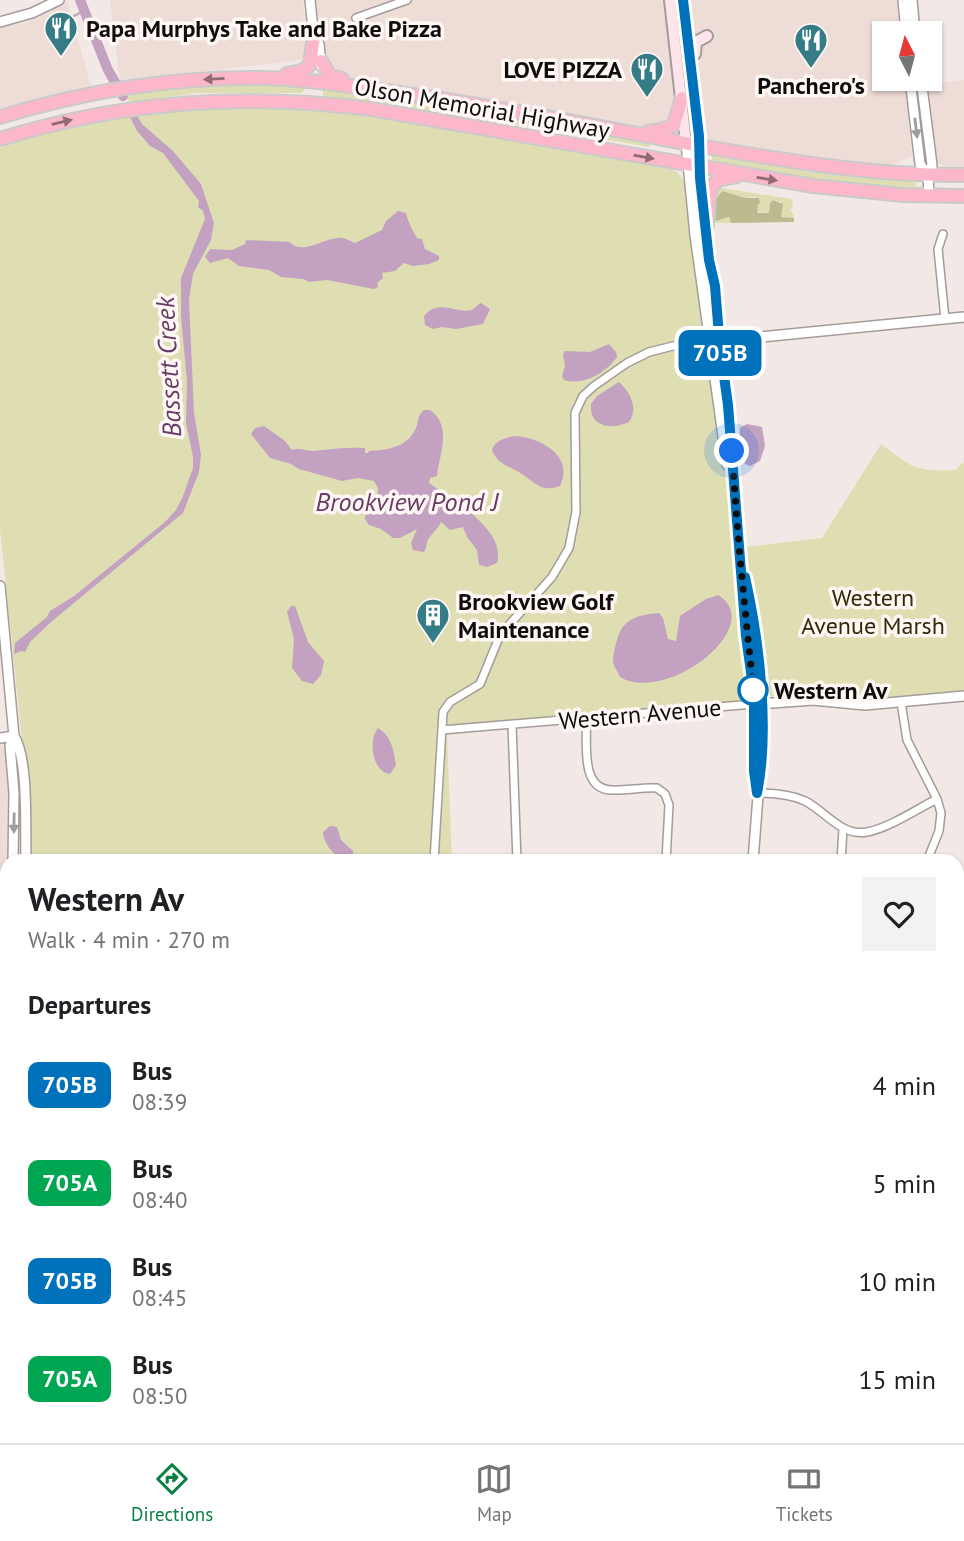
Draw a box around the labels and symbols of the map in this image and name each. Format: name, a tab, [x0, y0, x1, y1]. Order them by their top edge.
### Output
restaurant icon: Papa Murphys Take and Bake Pizza	[42, 9, 80, 58]
place label: Papa Murphys Take and Bake Pizza	[86, 13, 442, 44]
restaurant icon: Panchero's	[792, 21, 830, 70]
north arrow	[872, 21, 942, 91]
restaurant icon: LOVE PIZZA	[628, 50, 666, 99]
place label: LOVE PIZZA	[504, 54, 622, 85]
street label: Olson Memorial Highway	[352, 70, 612, 146]
place label: Panchero's	[757, 70, 865, 101]
one-way arrow	[203, 74, 225, 85]
one-way arrow	[51, 116, 73, 127]
one-way arrow	[910, 117, 921, 139]
one-way arrow	[634, 152, 656, 163]
one-way arrow	[756, 174, 778, 185]
water label: Bassett Creek	[148, 295, 188, 438]
line badge: 705B	[671, 330, 769, 376]
your location	[714, 433, 749, 468]
water label: Brookview Pond J	[316, 485, 499, 518]
park label: Western Avenue Marsh	[801, 582, 945, 641]
place label: Brookview Golf Maintenance	[458, 586, 615, 645]
building icon: Brookview Golf Maintenance	[414, 596, 452, 645]
marker: Western Av	[738, 675, 768, 705]
place label: Western Av	[774, 675, 888, 706]
street label: Western Avenue	[557, 691, 723, 737]
one-way arrow	[8, 812, 20, 834]

